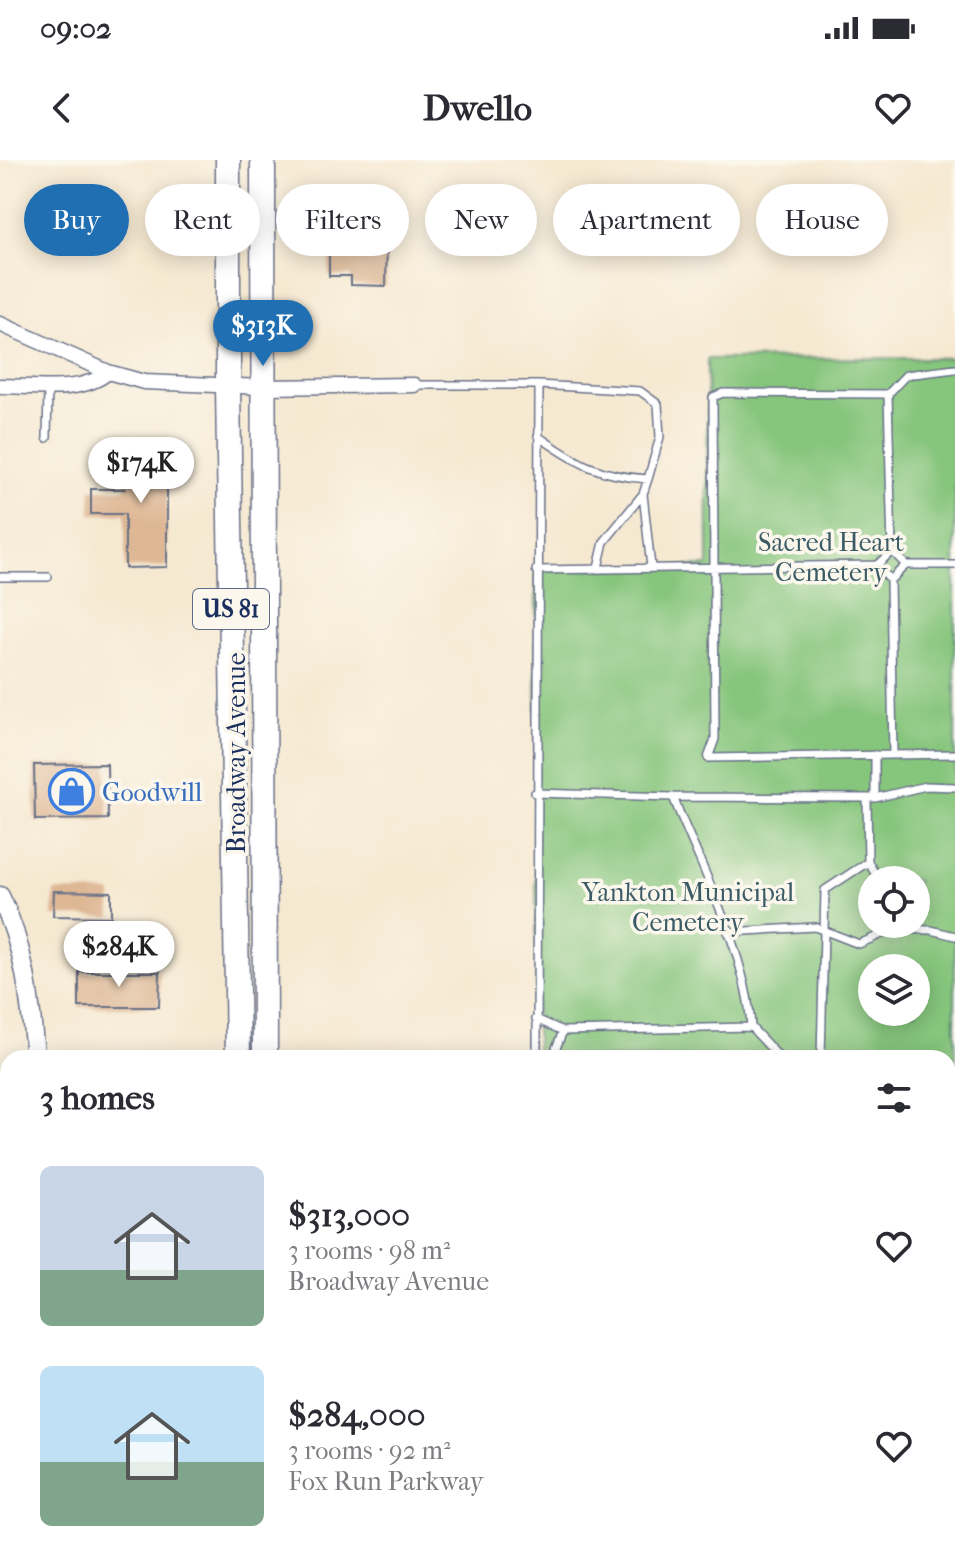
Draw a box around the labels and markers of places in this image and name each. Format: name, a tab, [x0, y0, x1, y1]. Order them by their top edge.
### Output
pin: $313K	[207, 300, 319, 368]
pin: $174K	[85, 437, 197, 505]
shop icon: Goodwill	[47, 768, 95, 816]
place label: Goodwill	[102, 777, 202, 808]
pin: $284K	[63, 921, 175, 989]

